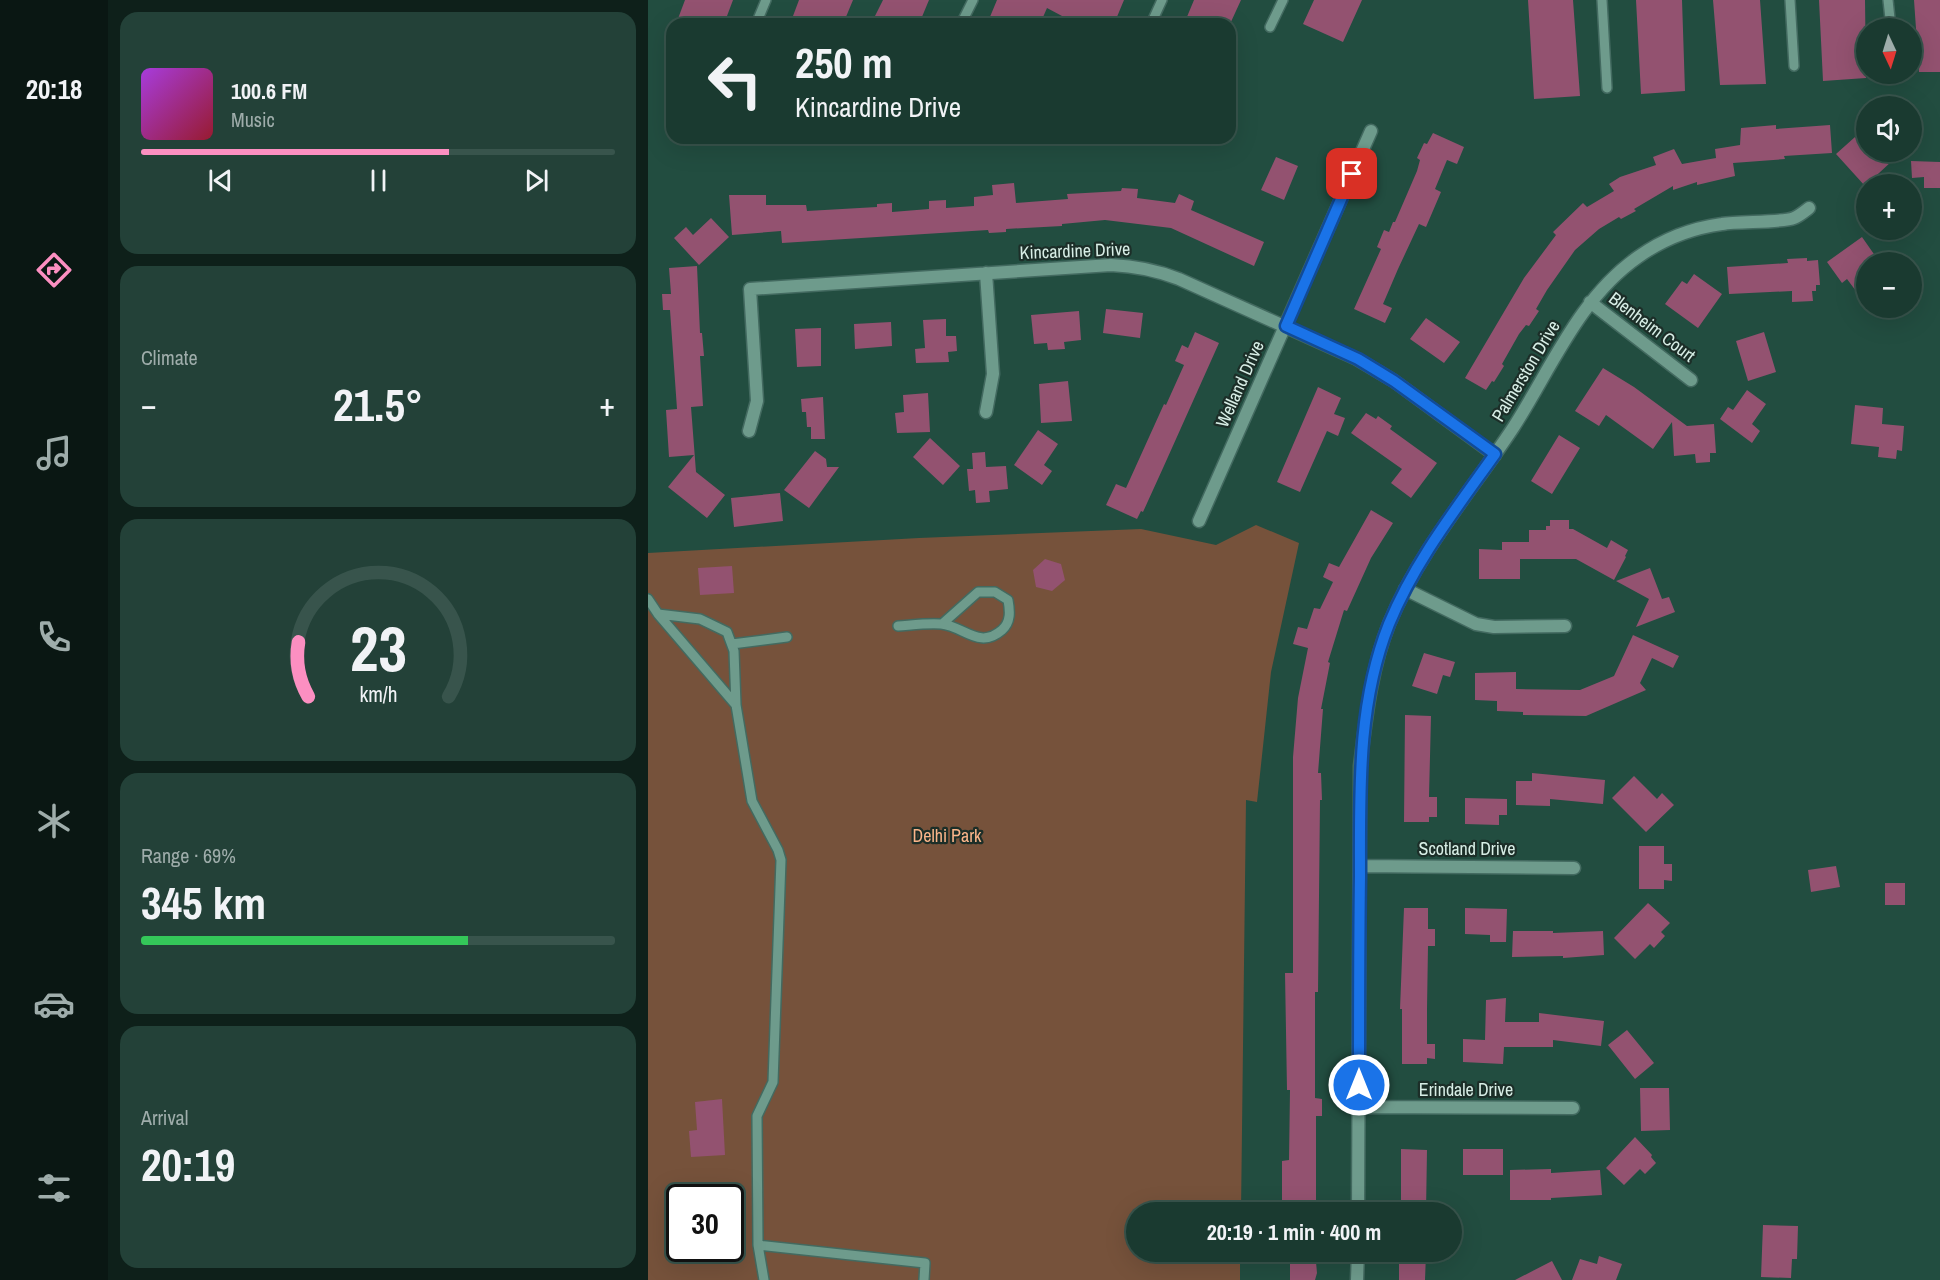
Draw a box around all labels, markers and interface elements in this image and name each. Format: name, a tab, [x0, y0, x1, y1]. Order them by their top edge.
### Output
north arrow	[1856, 18, 1922, 84]
map controls	[1856, 18, 1922, 318]
text: 250 m	[795, 35, 893, 91]
icon: left	[696, 42, 774, 120]
text: 20:18	[26, 71, 82, 107]
text: 100.6 FM	[231, 76, 307, 106]
text: Kincardine Drive	[795, 89, 961, 125]
button: sound	[1856, 96, 1922, 162]
text: Music	[231, 106, 275, 133]
pin	[1326, 148, 1377, 199]
icon: arrive	[1335, 157, 1368, 190]
icon: previous	[204, 164, 237, 197]
icon: pause	[362, 164, 395, 197]
icon: next	[520, 164, 553, 197]
button: +	[1856, 174, 1922, 240]
street label: Kincardine Drive	[1019, 236, 1131, 265]
icon: directions	[33, 249, 75, 291]
button: −	[1856, 252, 1922, 318]
street label: Blenheim Court	[1604, 286, 1701, 367]
street label: Palmerston Drive	[1485, 315, 1566, 426]
street label: Welland Drive	[1209, 336, 1270, 431]
text: Climate	[141, 344, 198, 371]
text: 21.5°	[333, 374, 423, 435]
text: −	[141, 382, 157, 426]
text: +	[599, 382, 615, 426]
icon: music	[33, 432, 75, 474]
text: 23	[350, 606, 406, 690]
icon: phone	[33, 616, 75, 658]
text: km/h	[359, 680, 397, 709]
icon: climate	[33, 800, 75, 842]
park label: Delhi Park	[913, 823, 982, 848]
street label: Scotland Drive	[1419, 836, 1515, 861]
text: Range · 69%	[141, 842, 236, 869]
text: 345 km	[141, 872, 266, 933]
icon: car	[33, 983, 75, 1025]
position arrow	[1327, 1053, 1391, 1117]
street label: Erindale Drive	[1419, 1077, 1513, 1102]
text: Arrival	[141, 1104, 188, 1131]
text: 20:19	[141, 1134, 235, 1195]
icon: filters	[33, 1167, 75, 1209]
speed limit sign: 30	[666, 1184, 744, 1262]
text: 20:19 · 1 min · 400 m	[1207, 1217, 1381, 1247]

